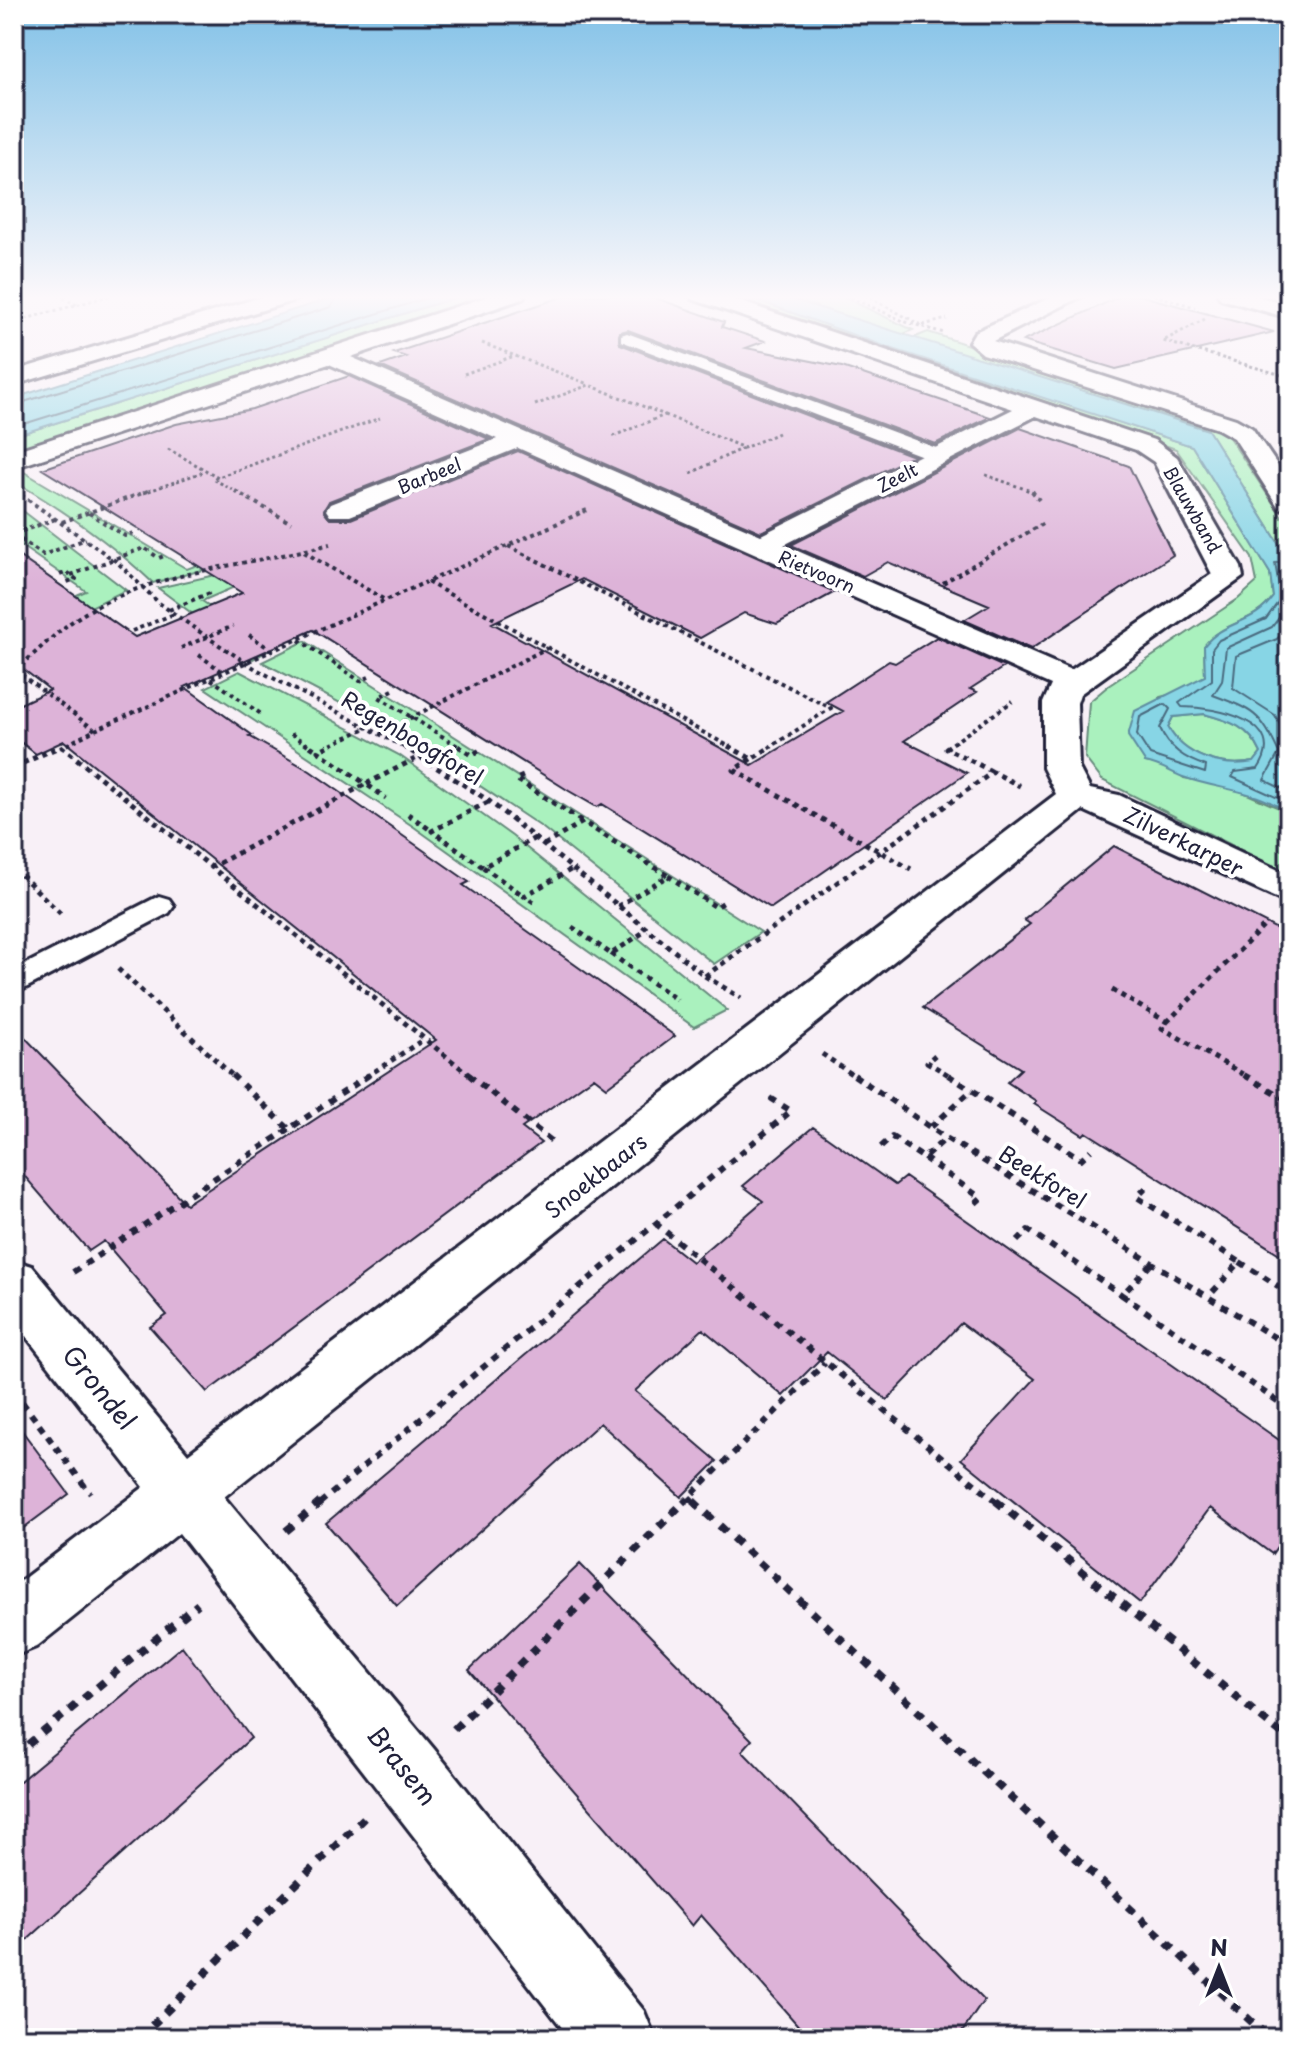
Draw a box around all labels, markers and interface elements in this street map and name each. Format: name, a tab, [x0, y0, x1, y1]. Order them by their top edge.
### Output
street label: Barbeel	[393, 450, 465, 500]
street label: Zeelt	[872, 455, 922, 499]
street label: Blauwband	[1157, 460, 1229, 558]
street label: Rietvoorn	[774, 543, 860, 599]
street label: Regenboogforel	[336, 682, 490, 792]
street label: Zilverkarper	[1119, 797, 1249, 883]
street label: Snoekbaars	[537, 1124, 653, 1226]
street label: Beekforel	[993, 1136, 1093, 1216]
street label: Grondel	[54, 1336, 146, 1438]
street label: Brasem	[358, 1716, 448, 1814]
north arrow	[1179, 1928, 1259, 2008]
text: N	[1210, 1930, 1228, 1963]

